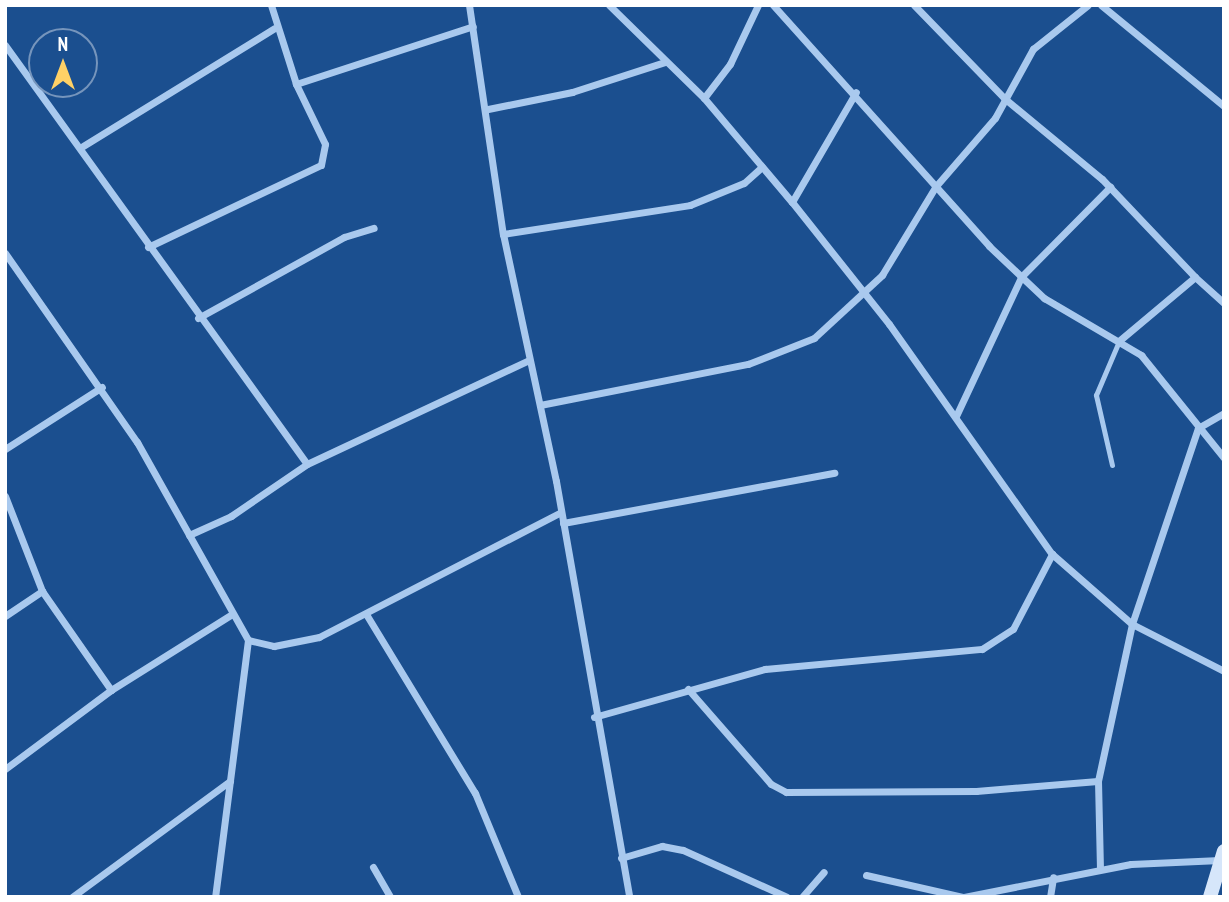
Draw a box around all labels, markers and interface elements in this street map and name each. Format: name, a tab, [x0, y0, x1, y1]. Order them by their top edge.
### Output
north arrow	[28, 28, 98, 98]
text: N	[58, 32, 68, 56]

